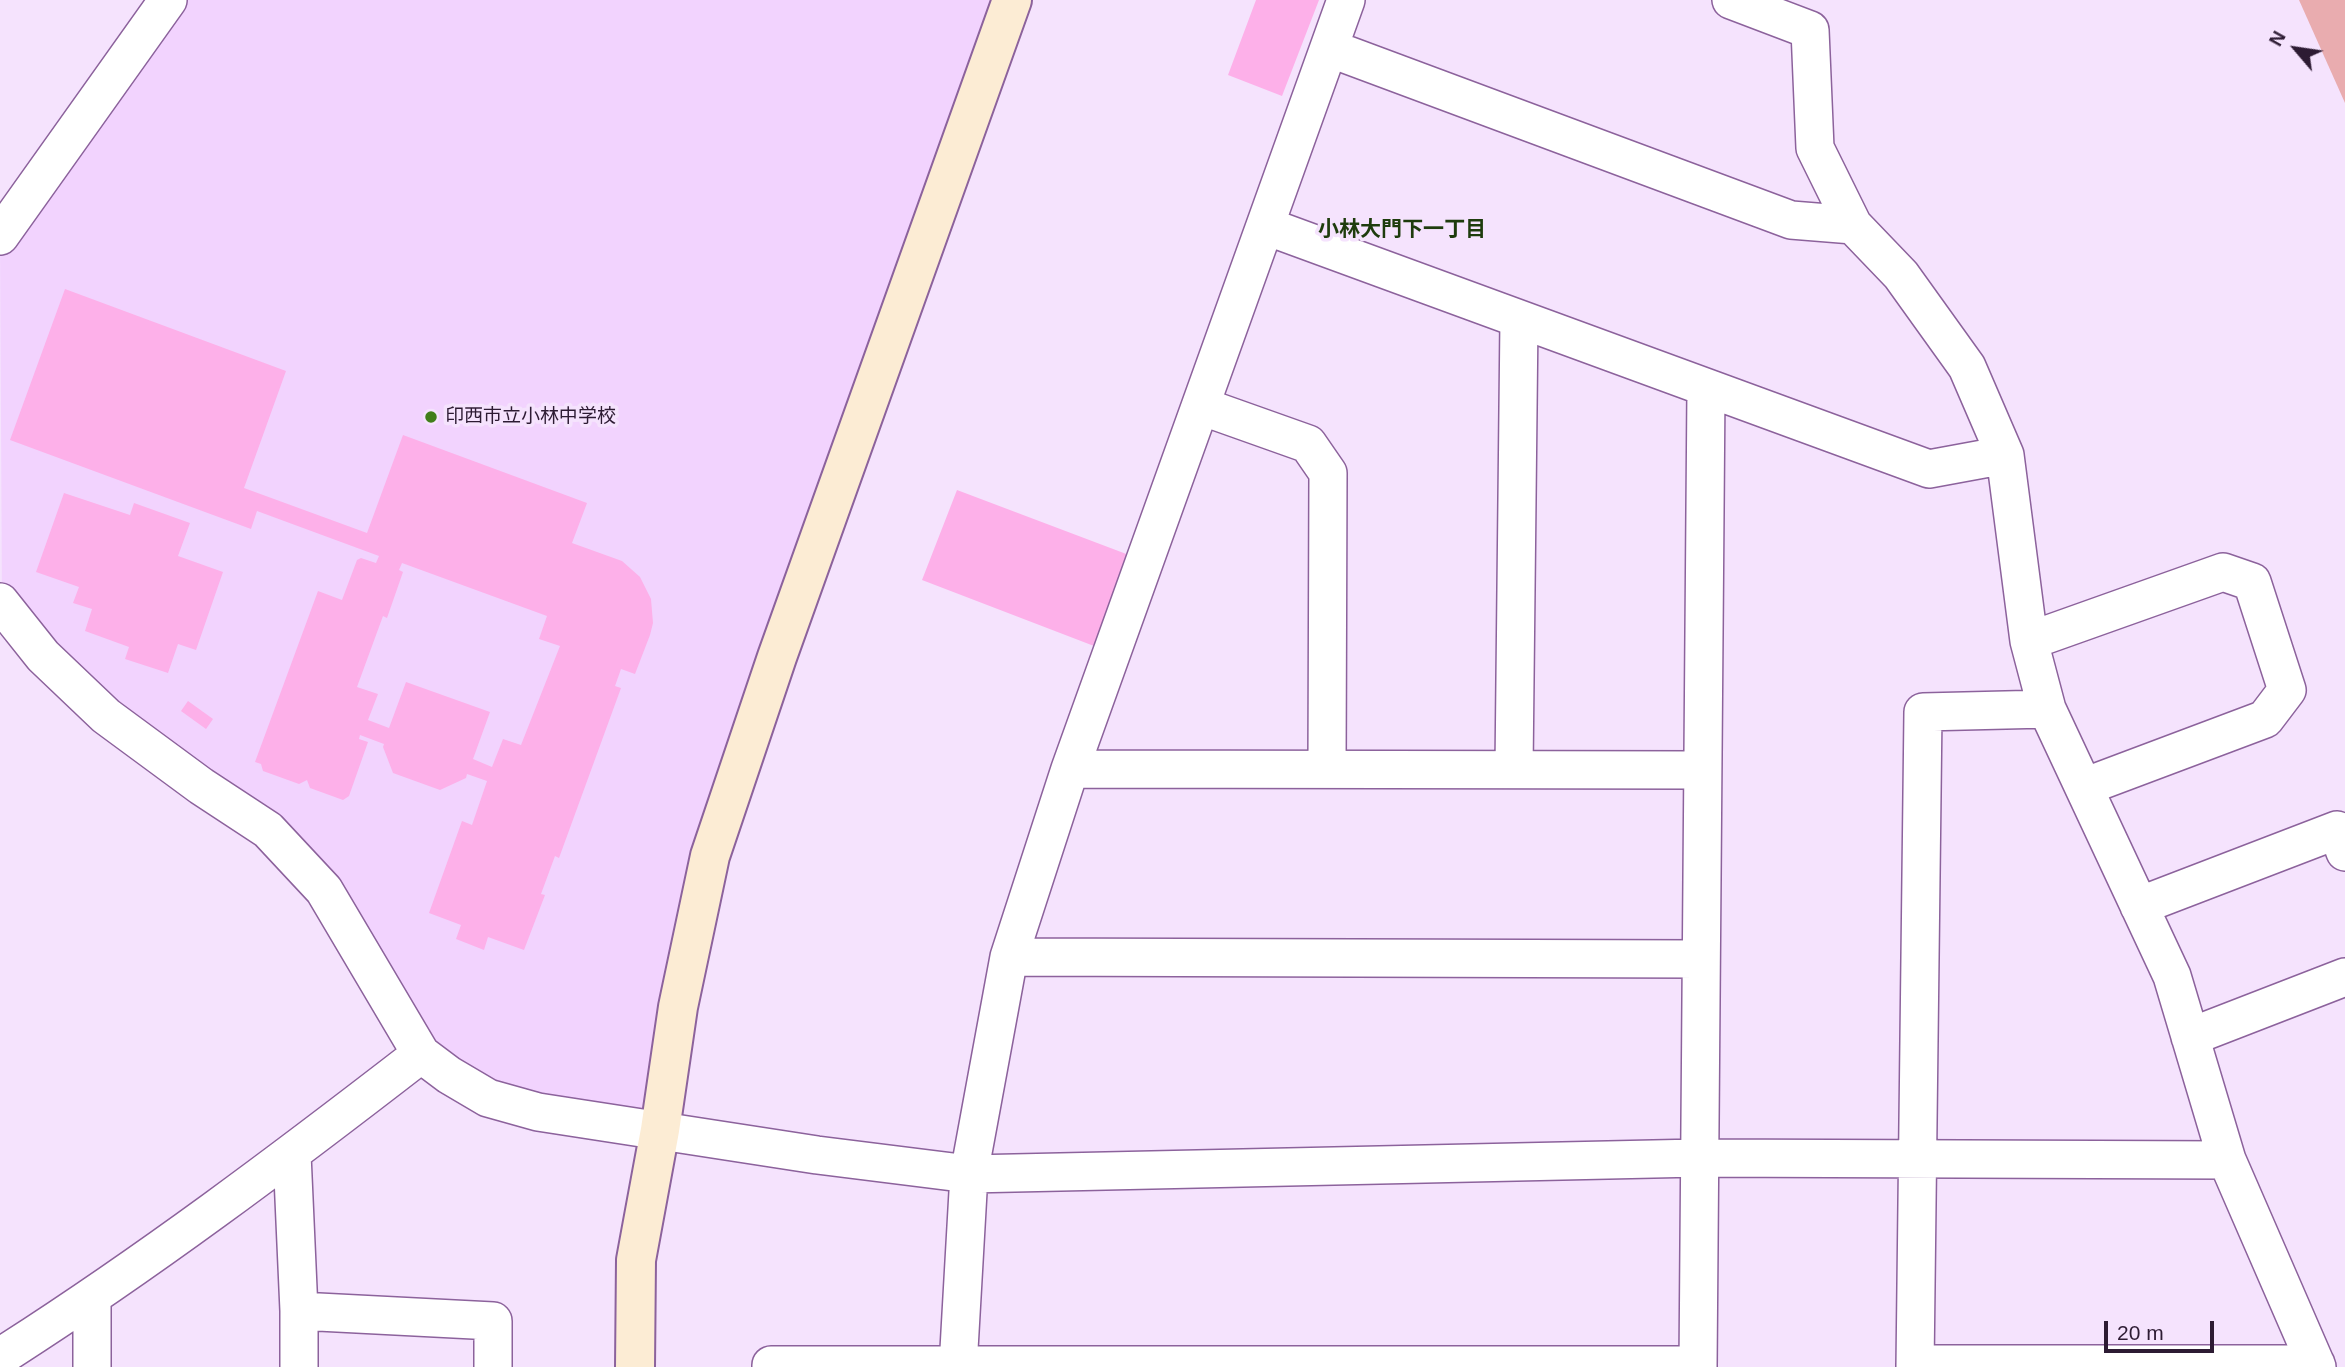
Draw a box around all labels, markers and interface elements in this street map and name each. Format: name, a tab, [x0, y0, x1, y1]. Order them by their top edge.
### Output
north arrow	[2261, 14, 2331, 84]
text: N	[2265, 27, 2290, 50]
district label: 小林大門下一丁目	[1318, 217, 1486, 243]
place label: 印西市立小林中学校	[445, 406, 616, 428]
marker: 印西市立小林中学校	[423, 409, 439, 425]
scale bar	[2107, 1308, 2217, 1352]
text: 20 m	[2117, 1321, 2164, 1344]

